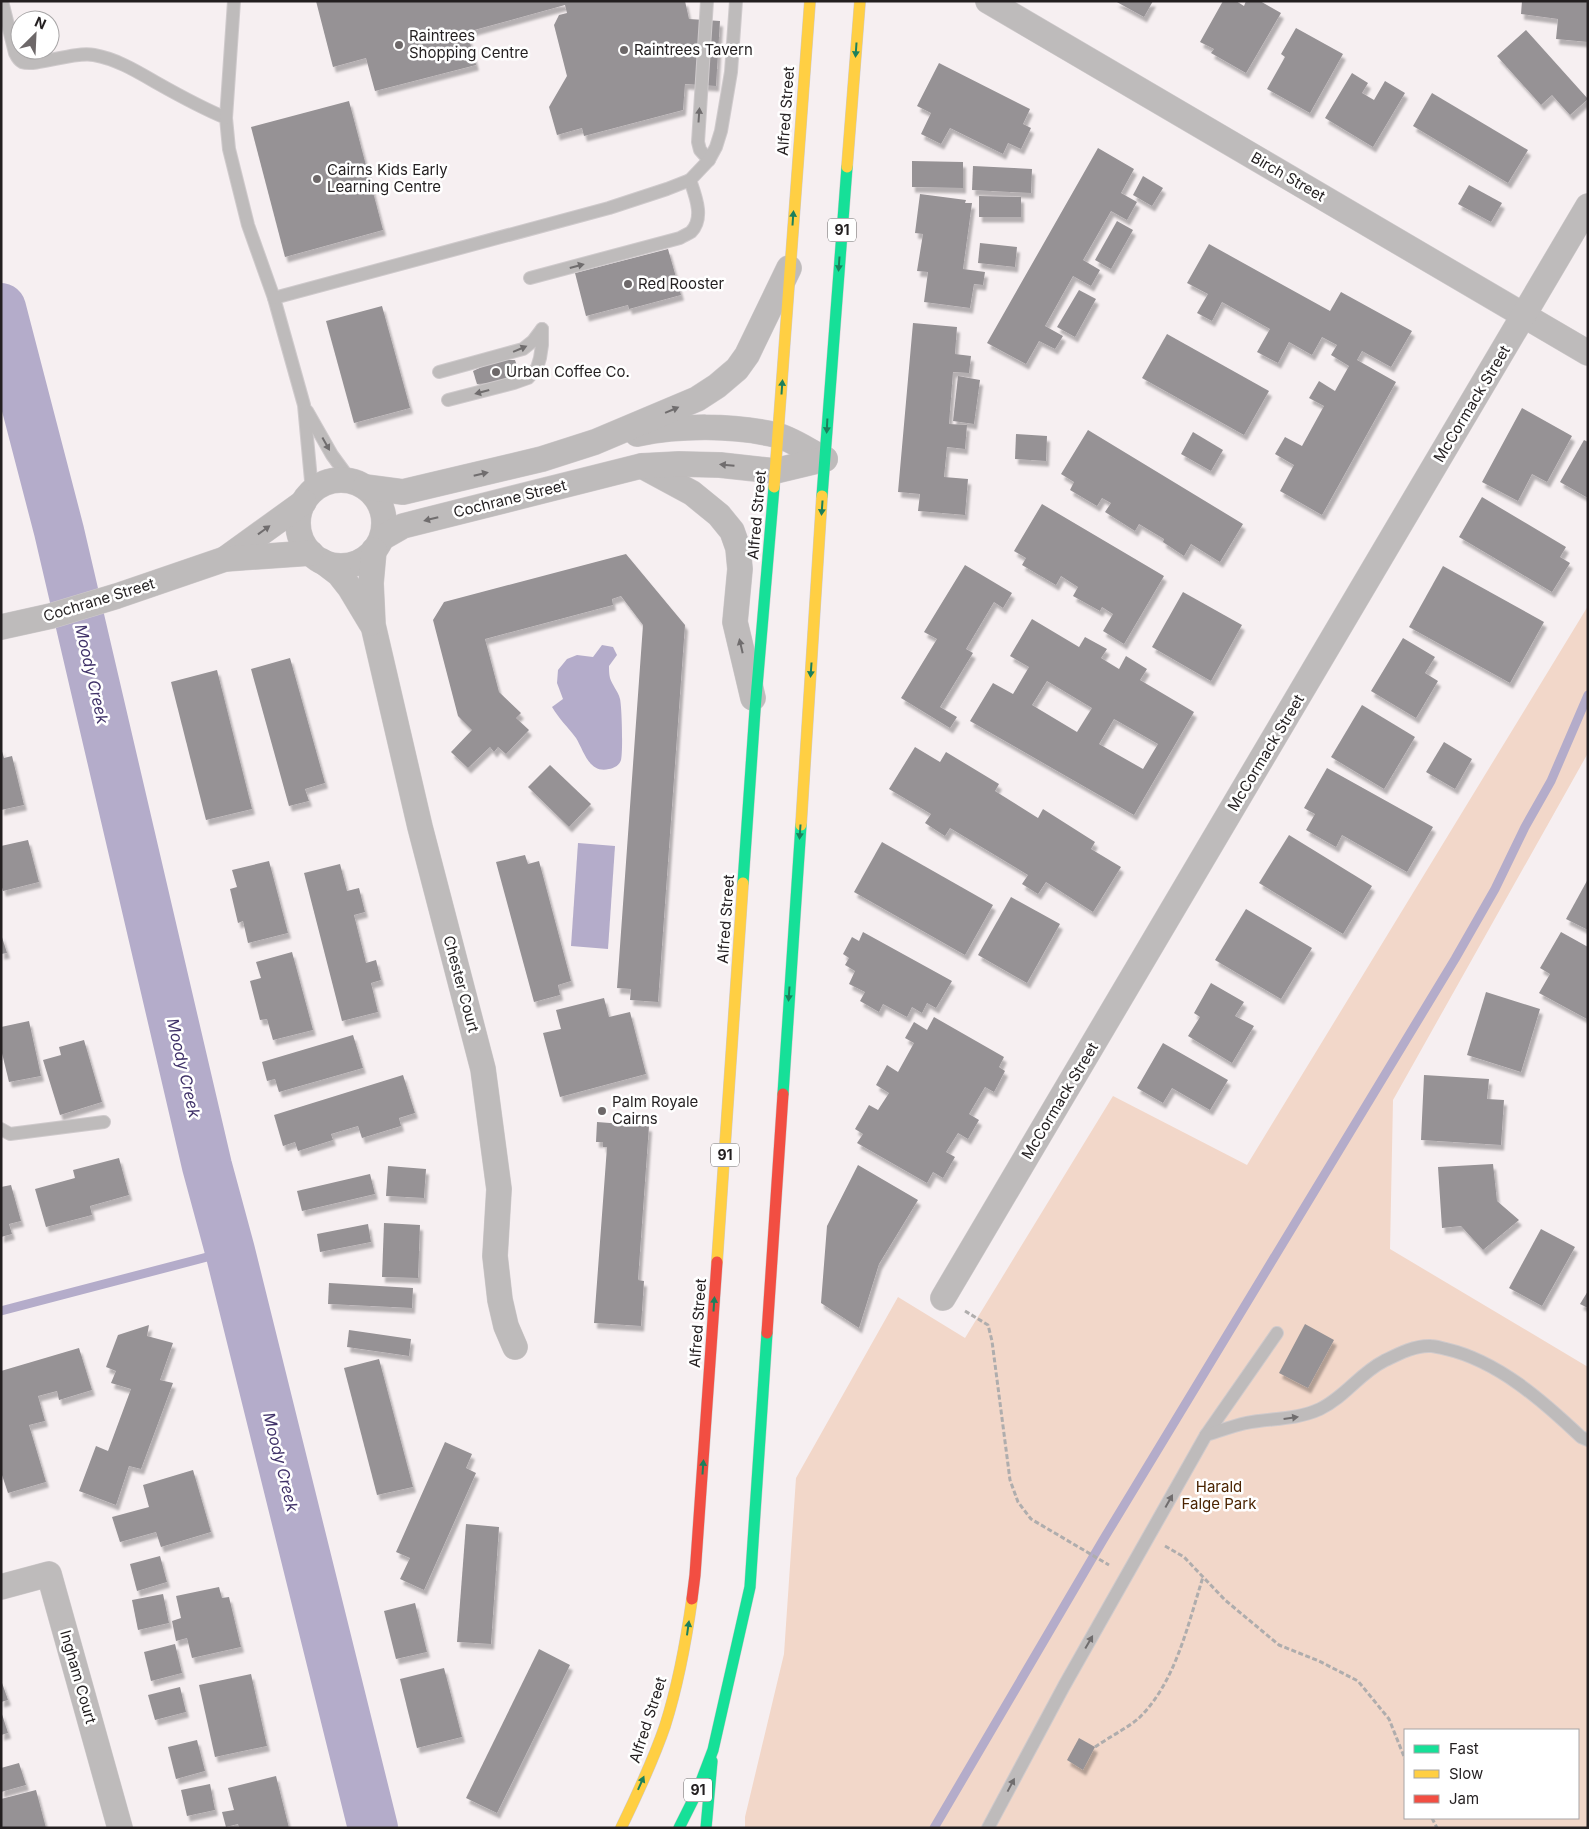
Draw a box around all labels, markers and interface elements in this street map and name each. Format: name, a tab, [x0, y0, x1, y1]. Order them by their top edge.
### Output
north arrow	[10, 10, 60, 60]
text: N	[32, 13, 49, 33]
place label: Raintrees Shopping Centre	[409, 26, 528, 62]
marker: Raintrees Shopping Centre	[393, 39, 405, 51]
place label: Raintrees Tavern	[634, 40, 753, 59]
one-way arrow	[851, 42, 859, 58]
marker: Raintrees Tavern	[618, 44, 630, 56]
street label: Alfred Street	[773, 66, 798, 156]
one-way arrow	[695, 107, 703, 123]
street label: Birch Street	[1248, 148, 1329, 206]
place label: Cairns Kids Early Learning Centre	[327, 160, 448, 196]
marker: Cairns Kids Early Learning Centre	[311, 173, 323, 185]
one-way arrow	[790, 209, 798, 225]
road number: 91	[828, 218, 856, 242]
one-way arrow	[835, 256, 843, 272]
one-way arrow	[570, 261, 585, 269]
place label: Red Rooster	[638, 274, 724, 293]
marker: Red Rooster	[622, 278, 634, 290]
street label: McCormack Street	[1429, 342, 1514, 466]
one-way arrow	[512, 344, 527, 353]
place label: Urban Coffee Co.	[506, 362, 630, 381]
marker: Urban Coffee Co.	[490, 366, 502, 378]
one-way arrow	[778, 378, 786, 394]
one-way arrow	[474, 388, 489, 396]
one-way arrow	[665, 405, 679, 413]
one-way arrow	[823, 419, 831, 435]
one-way arrow	[321, 437, 330, 451]
one-way arrow	[719, 461, 735, 469]
one-way arrow	[473, 470, 488, 478]
street label: Alfred Street	[743, 470, 770, 560]
street label: Cochrane Street	[451, 475, 568, 522]
one-way arrow	[818, 500, 826, 516]
one-way arrow	[424, 515, 439, 523]
one-way arrow	[257, 525, 271, 535]
street label: Cochrane Street	[41, 574, 157, 626]
water label: Moody Creek	[71, 622, 113, 726]
one-way arrow	[737, 638, 745, 653]
one-way arrow	[807, 662, 815, 678]
street label: McCormack Street	[1223, 691, 1308, 815]
one-way arrow	[796, 824, 804, 840]
street label: Alfred Street	[713, 874, 738, 964]
street label: Chester Court	[439, 933, 484, 1034]
one-way arrow	[785, 987, 793, 1003]
water label: Moody Creek	[163, 1016, 205, 1120]
street label: McCormack Street	[1017, 1039, 1102, 1163]
place label: Palm Royale Cairns	[612, 1092, 698, 1128]
marker: Palm Royale Cairns	[596, 1105, 608, 1117]
road number: 91	[711, 1144, 739, 1166]
street label: Alfred Street	[685, 1278, 710, 1368]
one-way arrow	[711, 1296, 719, 1312]
water label: Moody Creek	[259, 1410, 303, 1514]
one-way arrow	[1283, 1413, 1299, 1421]
one-way arrow	[699, 1458, 707, 1474]
park label: Harald Falge Park	[1182, 1477, 1257, 1513]
one-way arrow	[1165, 1494, 1174, 1507]
one-way arrow	[684, 1620, 692, 1636]
street label: Ingham Court	[56, 1628, 101, 1726]
one-way arrow	[1085, 1636, 1094, 1649]
street label: Alfred Street	[625, 1674, 670, 1765]
legend	[1404, 1729, 1579, 1819]
text: Fast	[1449, 1739, 1479, 1758]
text: Slow	[1449, 1764, 1483, 1783]
one-way arrow	[638, 1776, 646, 1790]
one-way arrow	[1007, 1777, 1015, 1792]
road number: 91	[684, 1778, 712, 1802]
text: Jam	[1449, 1789, 1479, 1808]

